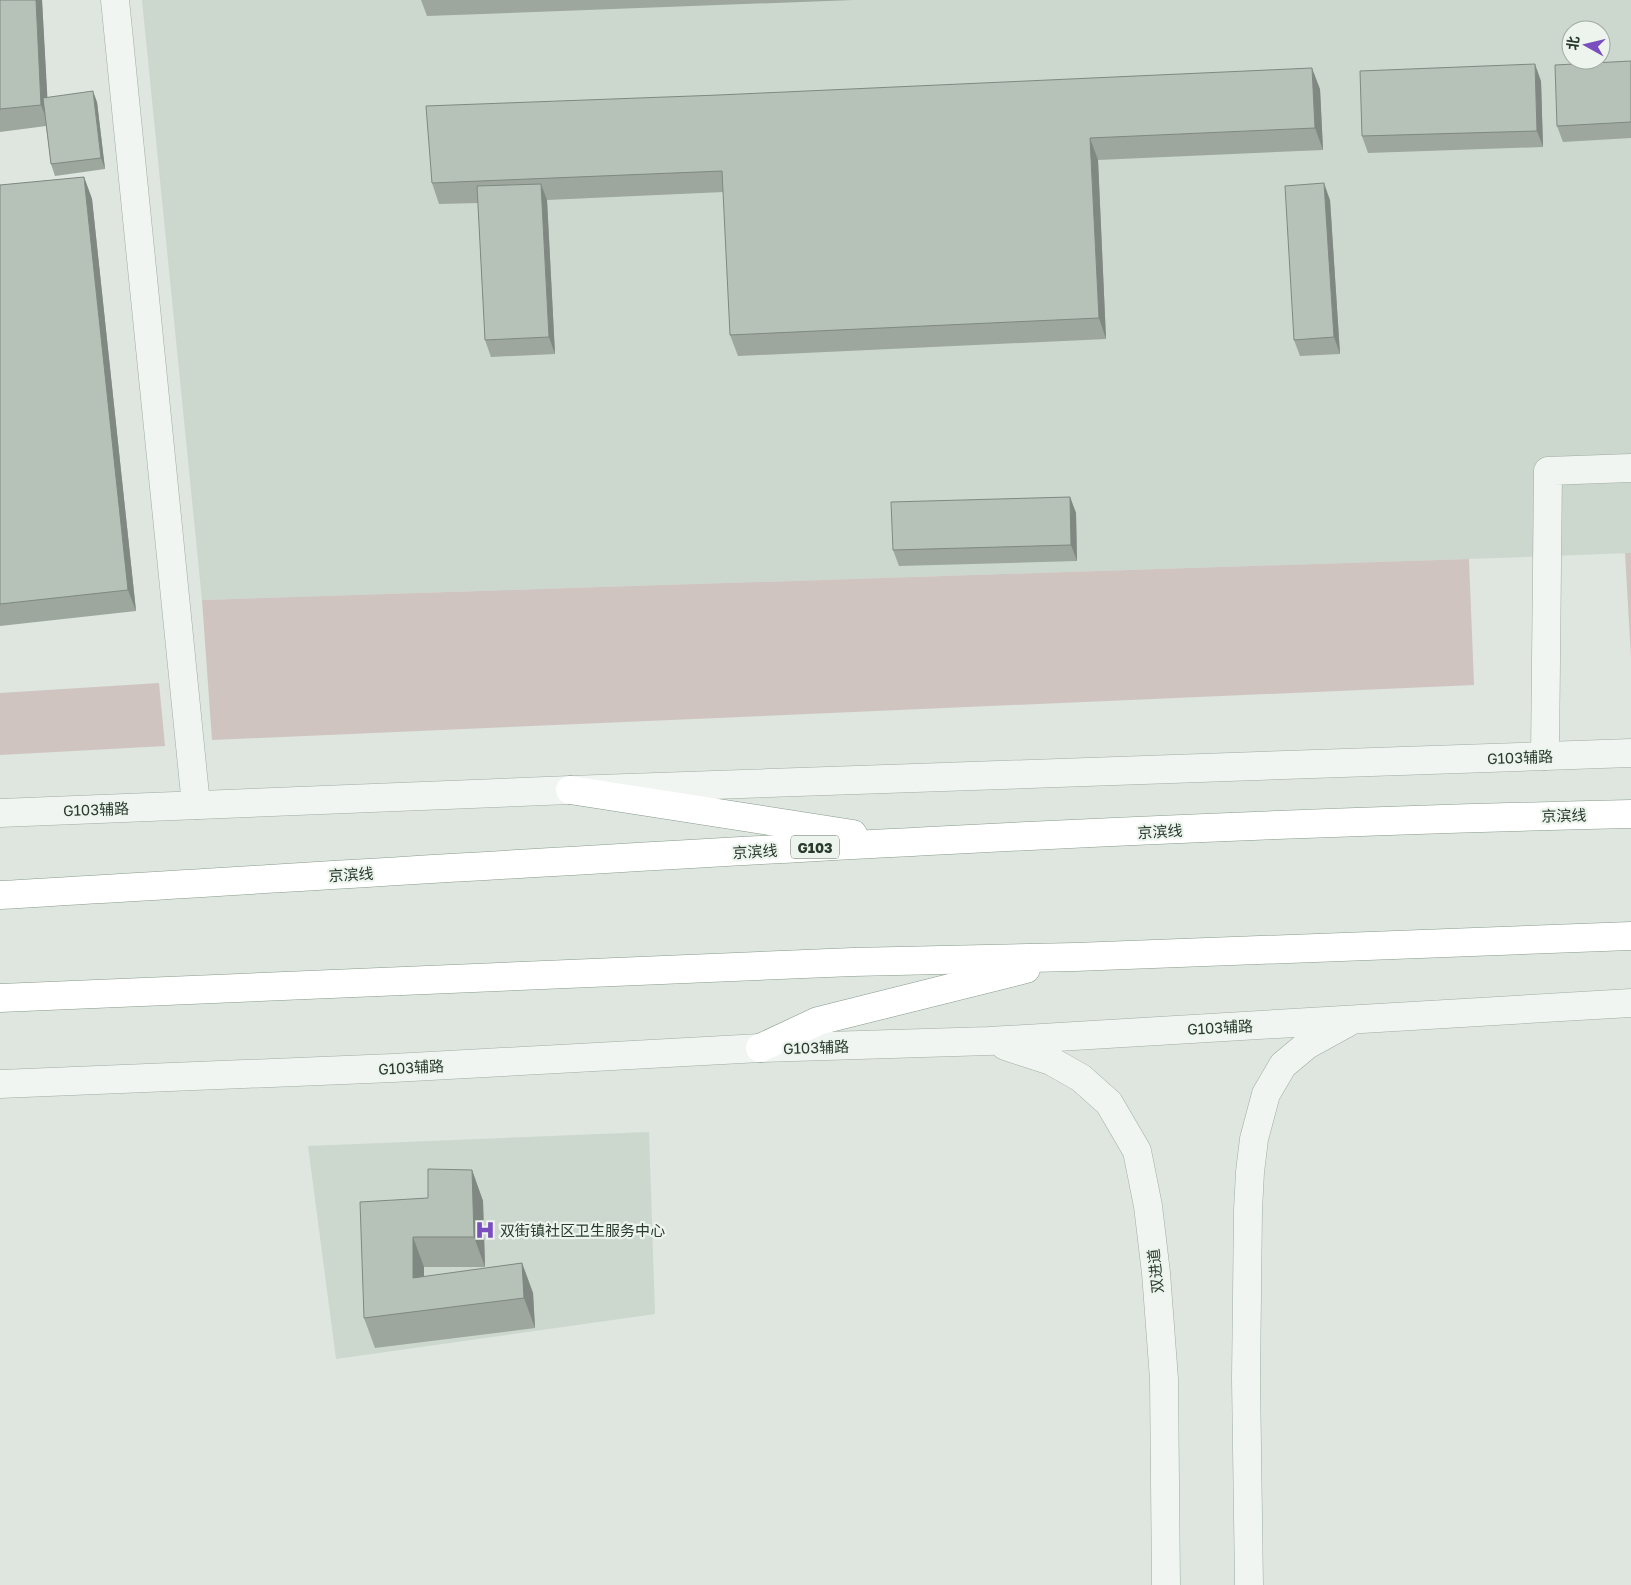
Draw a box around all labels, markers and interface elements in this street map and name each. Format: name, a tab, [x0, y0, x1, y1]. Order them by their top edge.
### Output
north arrow	[1561, 20, 1611, 70]
text: 北	[1563, 35, 1582, 51]
street label: G103辅路	[1487, 747, 1553, 767]
street label: G103辅路	[63, 799, 129, 819]
street label: 京滨线	[1541, 806, 1587, 824]
street label: 京滨线	[1137, 821, 1183, 841]
road number: G103	[791, 836, 839, 859]
street label: 京滨线	[732, 841, 778, 861]
street label: 京滨线	[328, 864, 374, 884]
street label: G103辅路	[1187, 1016, 1253, 1038]
street label: G103辅路	[783, 1037, 849, 1057]
street label: G103辅路	[378, 1056, 444, 1078]
hospital icon: 双街镇社区卫生服务中心	[474, 1219, 496, 1241]
place label: 双街镇社区卫生服务中心	[500, 1221, 665, 1239]
street label: 双进道	[1144, 1248, 1166, 1294]

